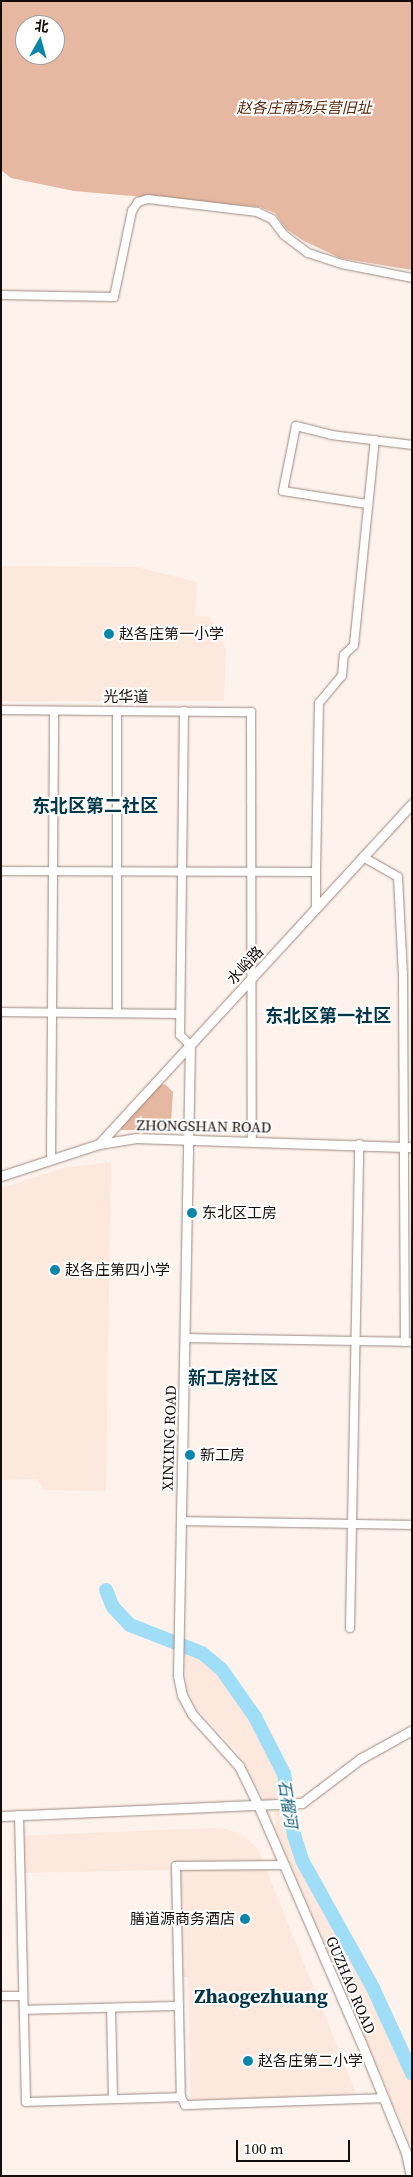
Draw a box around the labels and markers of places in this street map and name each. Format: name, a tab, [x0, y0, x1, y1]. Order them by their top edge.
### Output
place label: 赵各庄第一小学	[119, 625, 224, 643]
marker: 赵各庄第一小学	[103, 628, 115, 640]
place label: 东北区工房	[202, 1204, 277, 1222]
marker: 东北区工房	[186, 1207, 198, 1219]
place label: 赵各庄第四小学	[65, 1261, 170, 1279]
marker: 赵各庄第四小学	[49, 1264, 61, 1276]
place label: 新工房	[200, 1446, 245, 1464]
marker: 新工房	[184, 1449, 196, 1461]
place label: 膳道源商务酒店	[130, 1910, 235, 1928]
marker: 膳道源商务酒店	[239, 1913, 251, 1925]
place label: 赵各庄第二小学	[258, 2052, 363, 2070]
marker: 赵各庄第二小学	[242, 2055, 254, 2067]

